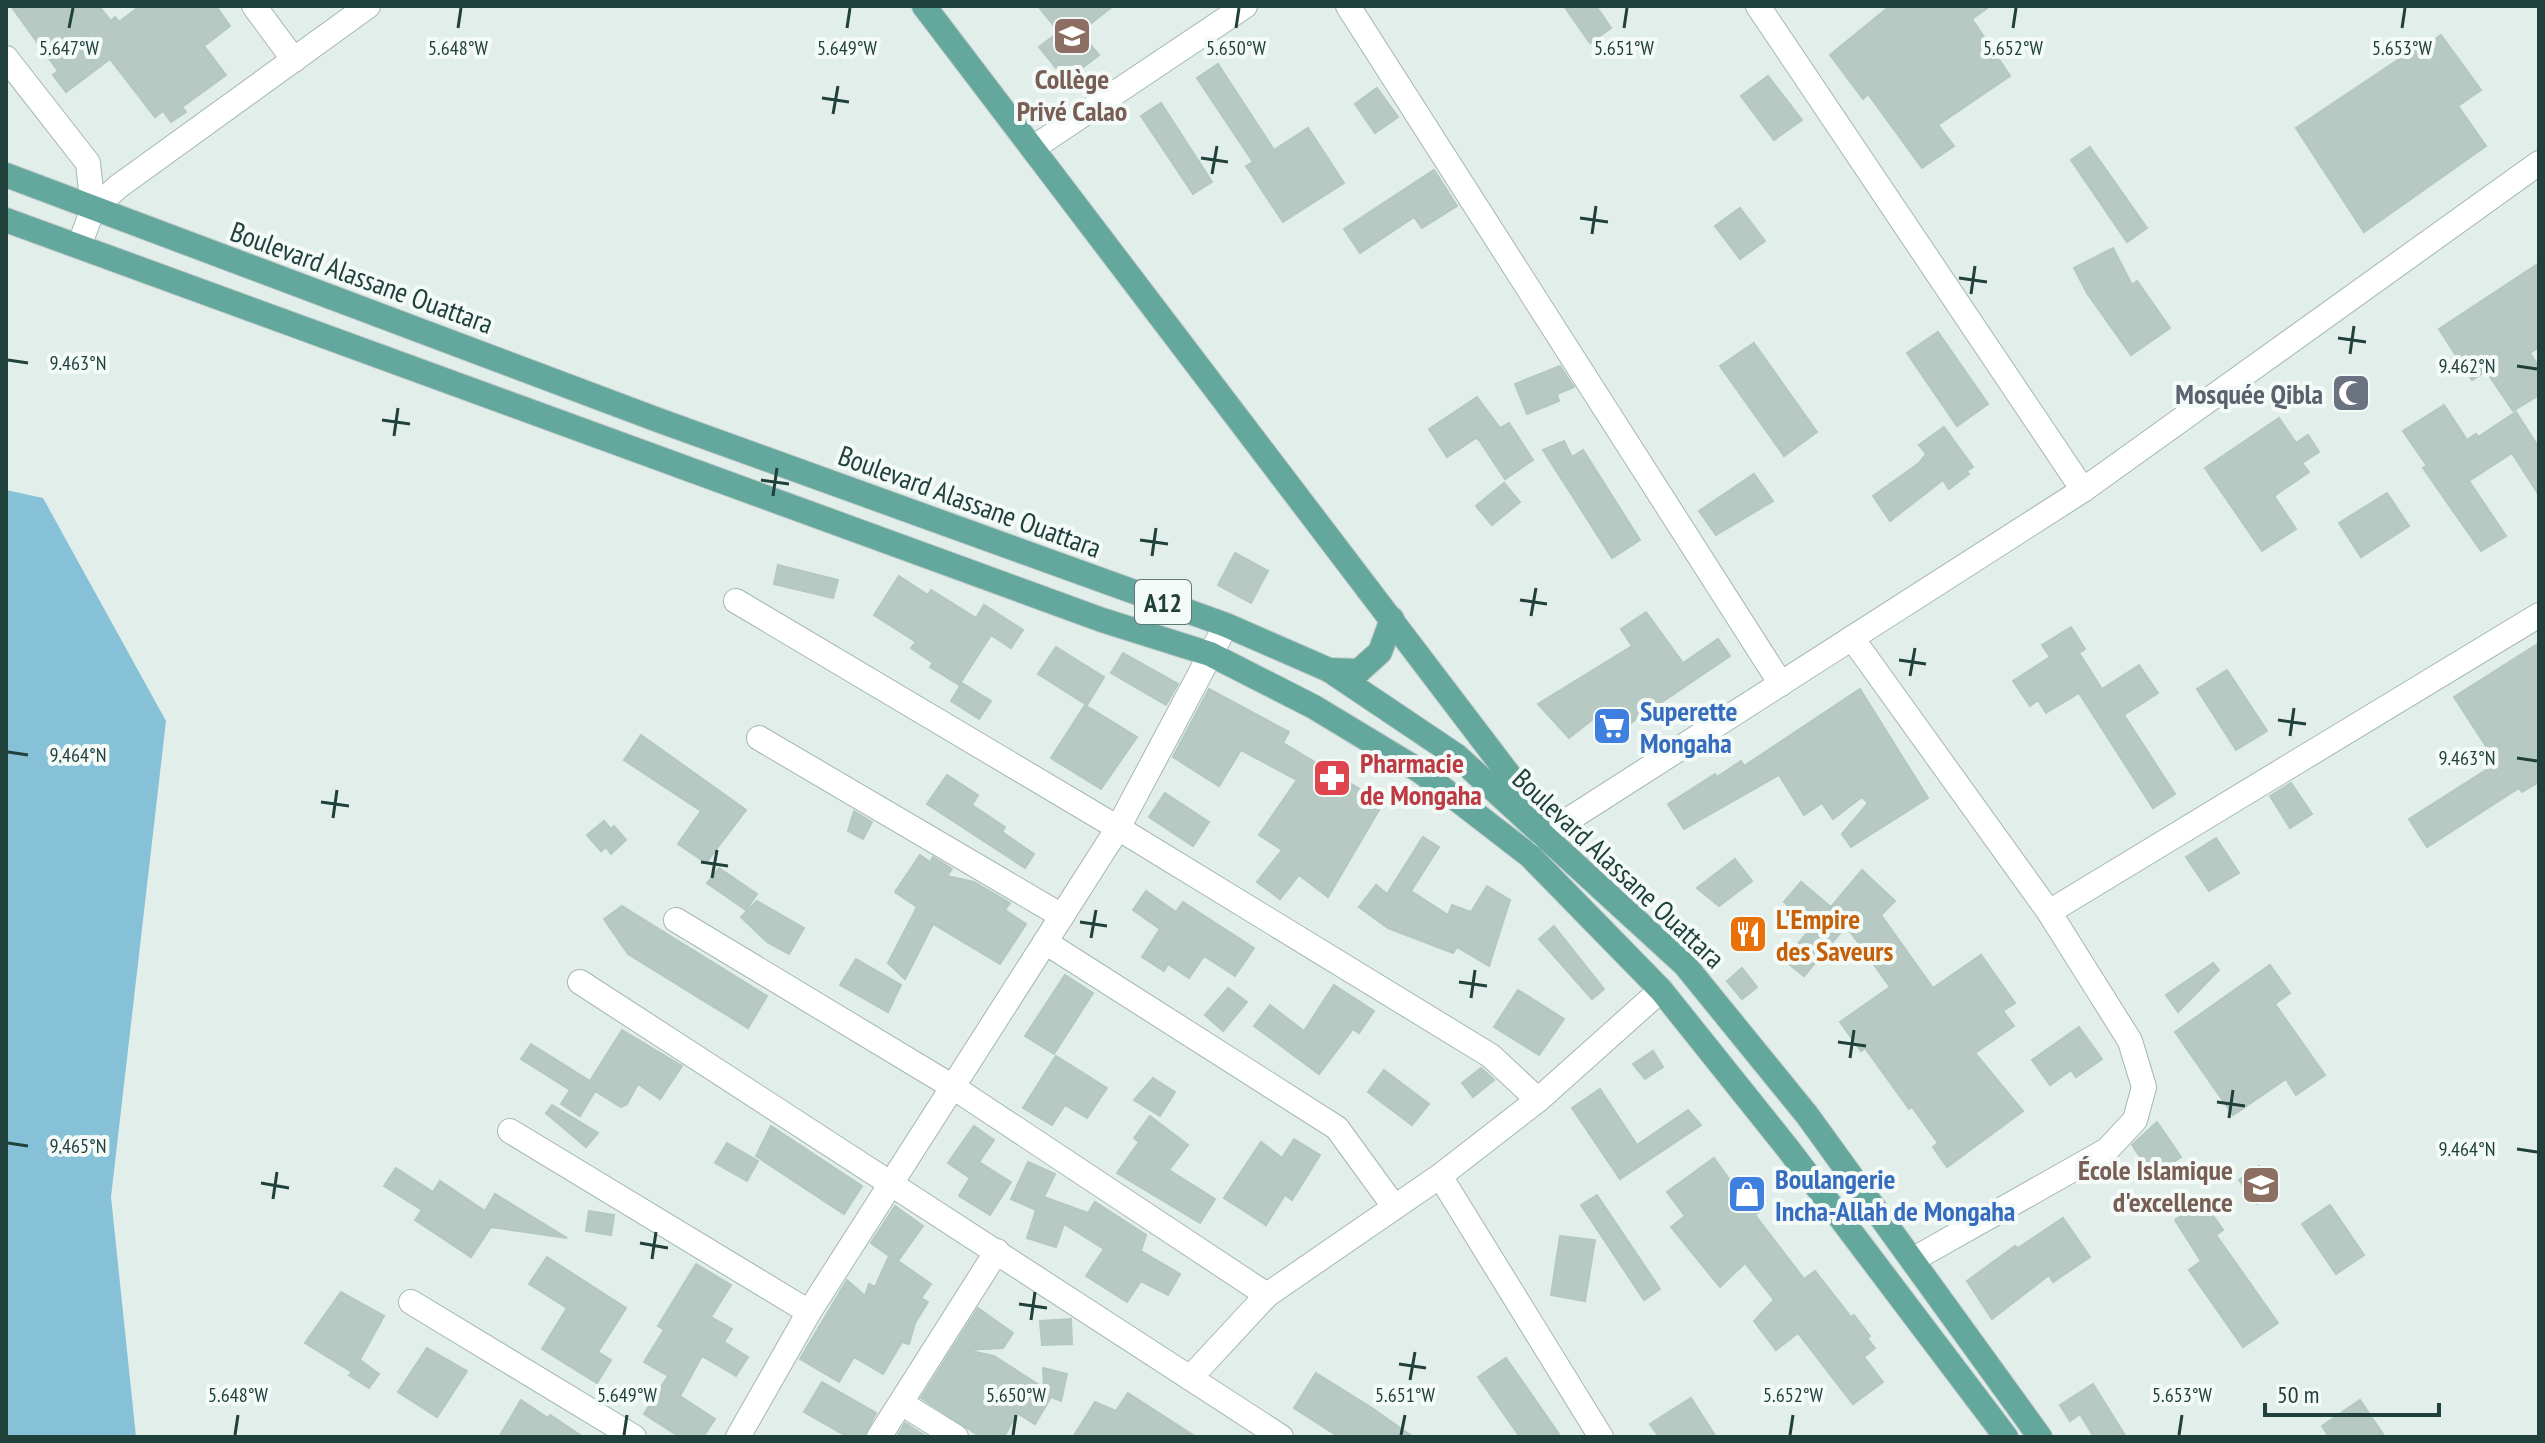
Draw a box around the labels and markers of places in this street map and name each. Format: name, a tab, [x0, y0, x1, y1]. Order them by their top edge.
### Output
school or university icon: Collège Privé Calao	[1051, 15, 1093, 57]
place label: Collège Privé Calao	[1017, 60, 1127, 129]
mosque icon: Mosquée Qibla	[2330, 372, 2372, 414]
place label: Mosquée Qibla	[2175, 375, 2323, 412]
place label: Superette Mongaha	[1640, 692, 1738, 761]
supermarket icon: Superette Mongaha	[1591, 705, 1633, 747]
place label: Pharmacie de Mongaha	[1360, 744, 1482, 813]
pharmacy icon: Pharmacie de Mongaha	[1311, 757, 1353, 799]
place label: L'Empire des Saveurs	[1776, 900, 1894, 969]
restaurant icon: L'Empire des Saveurs	[1727, 913, 1769, 955]
place label: École Islamique d'excellence	[2078, 1151, 2233, 1220]
place label: Boulangerie Incha-Allah de Mongaha	[1775, 1160, 2015, 1229]
school or university icon: École Islamique d'excellence	[2240, 1164, 2282, 1206]
shop icon: Boulangerie Incha-Allah de Mongaha	[1726, 1173, 1768, 1215]

